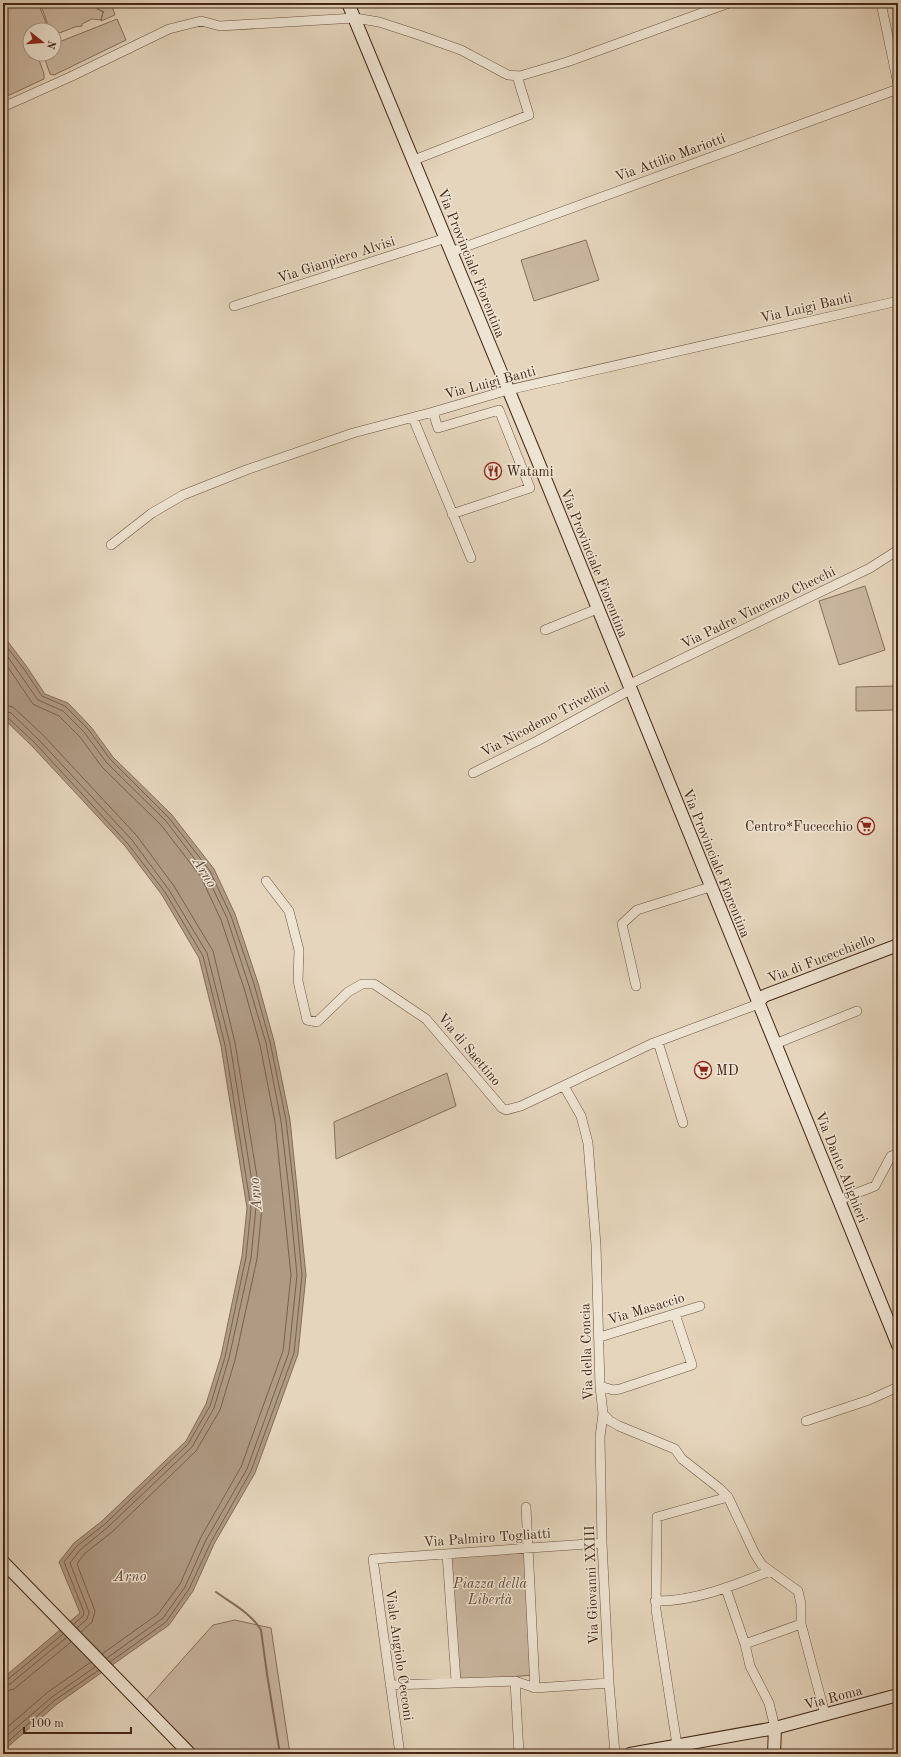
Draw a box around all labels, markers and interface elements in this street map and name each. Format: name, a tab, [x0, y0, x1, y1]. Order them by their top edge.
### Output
north arrow	[22, 22, 62, 62]
text: N	[43, 39, 57, 51]
street label: Via Attilio Mariotti	[613, 131, 728, 184]
street label: Via Provinciale Fiorentina	[435, 187, 507, 340]
street label: Via Gianpiero Alvisi	[276, 234, 397, 286]
street label: Via Luigi Banti	[759, 291, 854, 325]
street label: Via Luigi Banti	[443, 364, 537, 402]
restaurant icon: Watami	[483, 461, 503, 481]
place label: Watami	[506, 465, 554, 479]
street label: Via Provinciale Fiorentina	[558, 487, 630, 640]
street label: Via Padre Vincenzo Checchi	[679, 564, 838, 651]
street label: Via Nicodemo Trivellini	[479, 680, 612, 760]
street label: Via Provinciale Fiorentina	[680, 787, 752, 940]
supermarket icon: Centro*Fucecchio	[856, 816, 876, 836]
place label: Centro*Fucecchio	[745, 820, 853, 834]
water label: Arno	[188, 854, 219, 891]
street label: Via di Fucecchiello	[766, 932, 877, 986]
street label: Via di Saettino	[435, 1011, 504, 1089]
supermarket icon: MD	[693, 1060, 713, 1080]
place label: MD	[716, 1064, 739, 1078]
street label: Via Dante Alighieri	[812, 1110, 870, 1225]
water label: Arno	[248, 1177, 265, 1212]
street label: Via Masaccio	[606, 1291, 686, 1327]
street label: Via della Concia	[578, 1303, 596, 1401]
street label: Via Giovanni XXIII	[583, 1525, 601, 1645]
street label: Via Palmiro Togliatti	[423, 1527, 551, 1549]
water label: Arno	[113, 1570, 147, 1585]
park label: Piazza della Libertà	[452, 1577, 527, 1607]
street label: Viale Angiolo Cecconi	[383, 1589, 415, 1722]
street label: Via Roma	[803, 1683, 864, 1712]
scale bar	[24, 1709, 131, 1735]
text: 100 m	[30, 1718, 64, 1730]

